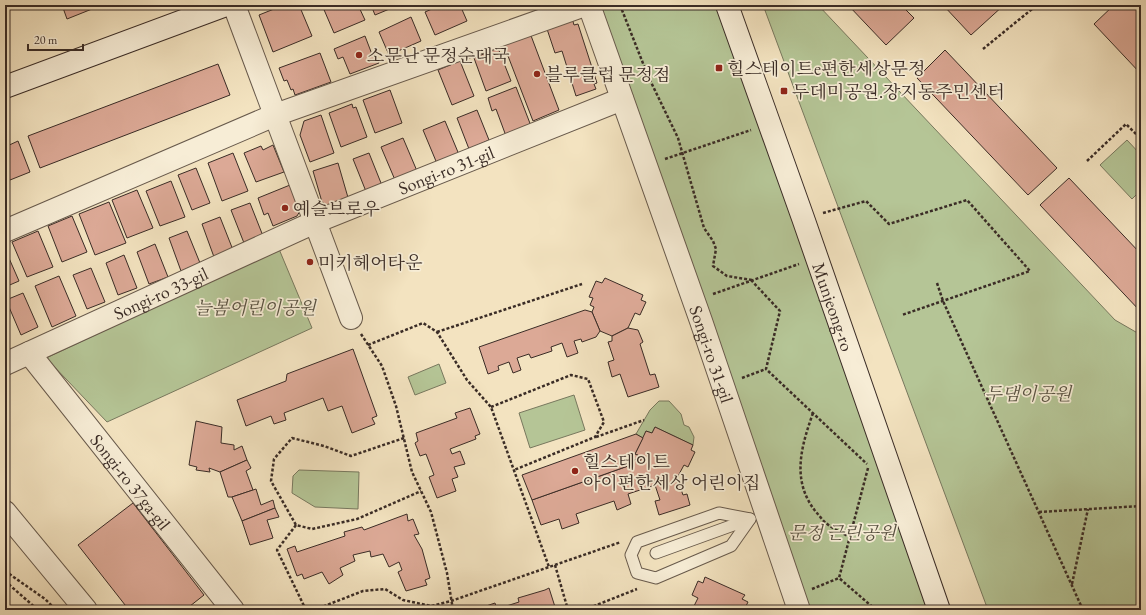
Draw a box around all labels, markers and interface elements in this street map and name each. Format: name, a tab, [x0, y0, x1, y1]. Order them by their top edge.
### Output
scale bar	[28, 26, 83, 52]
text: 20 m	[34, 32, 58, 48]
place label: 소문난 문정순대국	[367, 44, 510, 67]
marker: 소문난 문정순대국	[354, 50, 364, 60]
place label: 힐스테이트e편한세상문정	[727, 57, 925, 80]
place label: 블루클럽 문정점	[545, 63, 670, 86]
marker: 힐스테이트e편한세상문정	[714, 63, 724, 73]
marker: 블루클럽 문정점	[532, 69, 542, 79]
place label: 두데미공원.장지동주민센터	[792, 80, 1005, 103]
marker: 두데미공원.장지동주민센터	[779, 86, 789, 96]
street label: Songi-ro 31-gil	[395, 140, 497, 199]
place label: 예슬브로우	[293, 197, 380, 220]
marker: 예슬브로우	[280, 203, 290, 213]
place label: 미키헤어타운	[318, 251, 423, 274]
marker: 미키헤어타운	[305, 257, 315, 267]
street label: Munjeong-ro	[808, 259, 860, 354]
street label: Songi-ro 33-gil	[110, 261, 211, 324]
park label: 늘봄어린이공원	[194, 296, 317, 319]
street label: Songi-ro 31-gil	[685, 302, 739, 406]
park label: 두댐이공원	[985, 382, 1073, 405]
street label: Songi-ro 37ga-gil	[86, 429, 176, 534]
place label: 힐스테이트 아이편한세상 어린이집	[583, 450, 760, 494]
marker: 힐스테이트 아이편한세상 어린이집	[570, 466, 580, 476]
park label: 문정 근린공원	[788, 521, 898, 544]

